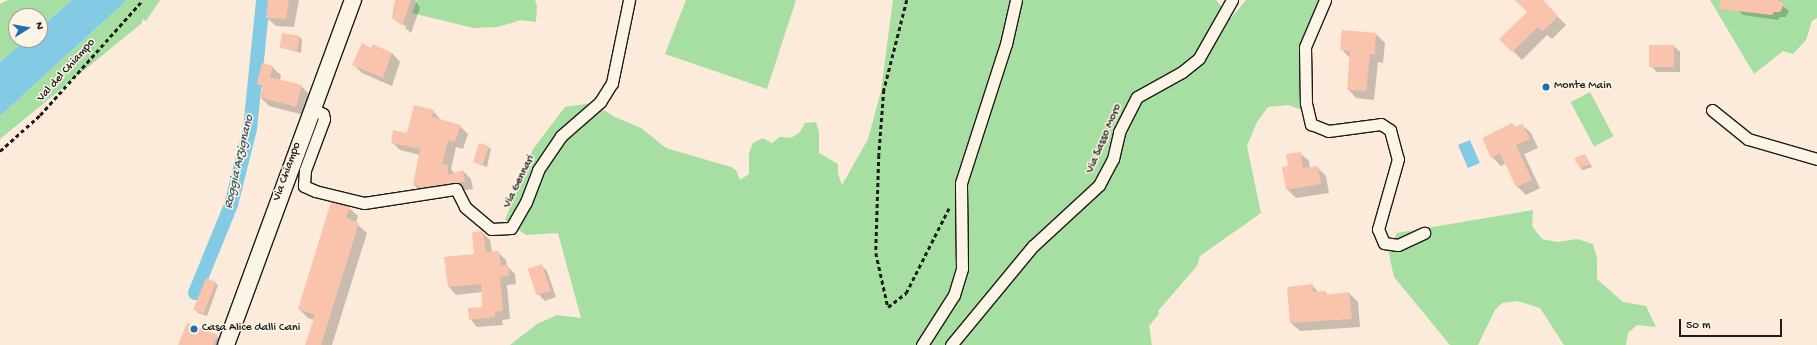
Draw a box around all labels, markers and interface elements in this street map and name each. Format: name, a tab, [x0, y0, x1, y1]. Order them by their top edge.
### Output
north arrow	[8, 8, 48, 48]
text: N	[32, 21, 45, 31]
street label: Val del Chiampo	[35, 36, 99, 106]
place label: Monte Main	[1554, 80, 1611, 94]
marker: Monte Main	[1541, 82, 1551, 92]
street label: Via Sasso Moro	[1084, 102, 1126, 176]
water label: Roggia Arzignano	[222, 113, 258, 211]
street label: Via Chiampo	[271, 141, 305, 203]
street label: Via Gennari	[501, 153, 539, 211]
scale bar	[1681, 311, 1784, 337]
text: 50 m	[1686, 319, 1711, 333]
place label: Casa Alice dalli Cani	[202, 322, 300, 336]
marker: Casa Alice dalli Cani	[189, 324, 199, 334]

